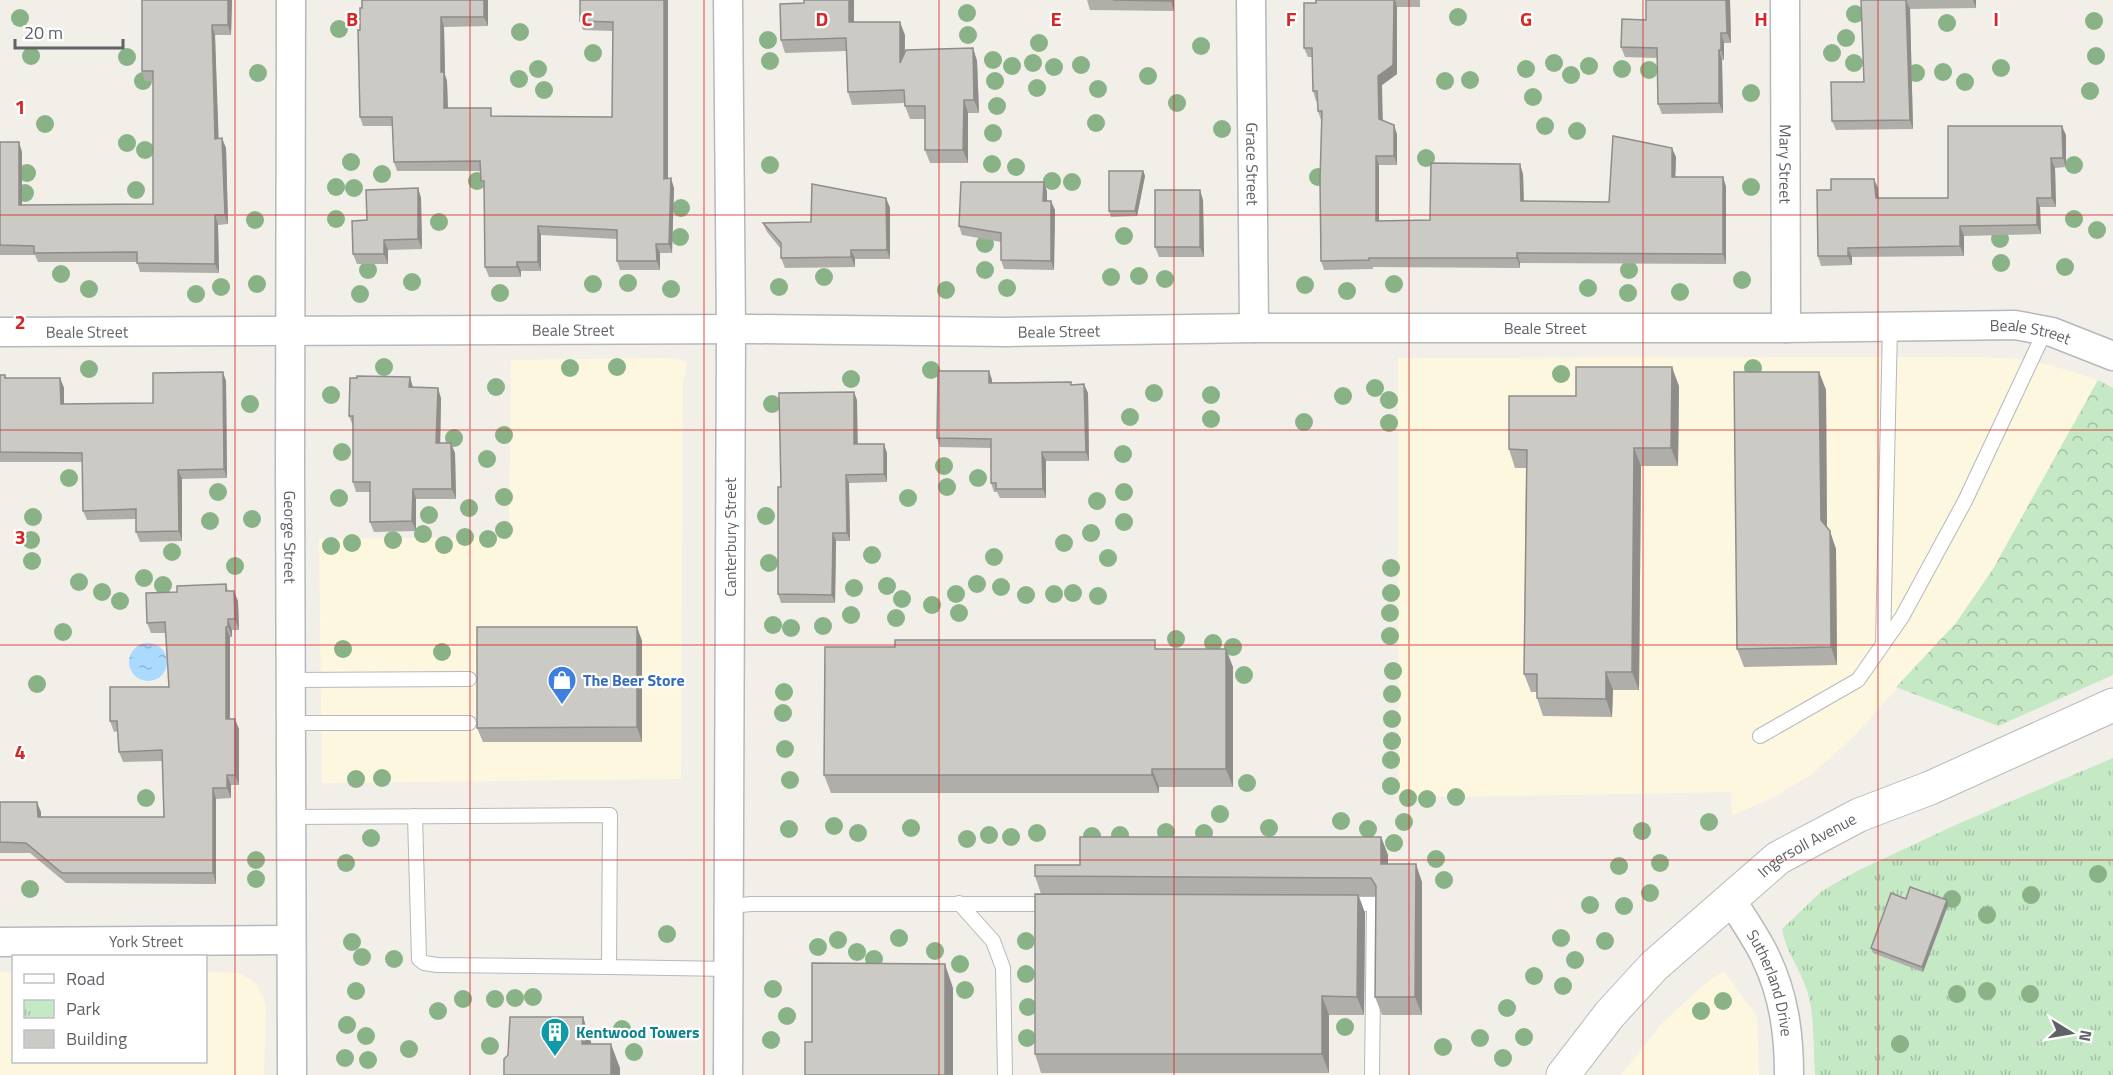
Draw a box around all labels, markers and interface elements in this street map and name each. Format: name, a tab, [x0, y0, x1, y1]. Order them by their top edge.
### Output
text: B	[346, 3, 358, 34]
text: C	[582, 3, 593, 34]
text: D	[816, 3, 828, 34]
text: E	[1050, 3, 1062, 34]
text: F	[1286, 3, 1297, 34]
text: G	[1520, 3, 1532, 34]
text: H	[1754, 3, 1768, 34]
text: I	[1993, 3, 1999, 34]
scale bar	[15, 12, 123, 50]
text: 20 m	[24, 19, 63, 46]
text: 1	[14, 91, 26, 122]
street label: Grace Street	[1240, 122, 1265, 206]
street label: Mary Street	[1773, 124, 1798, 204]
text: 2	[14, 306, 26, 337]
street label: Beale Street	[1989, 313, 2075, 350]
street label: Beale Street	[1504, 316, 1587, 340]
street label: Beale Street	[532, 318, 615, 342]
street label: Beale Street	[1017, 318, 1101, 344]
street label: Beale Street	[46, 319, 129, 344]
street label: Canterbury Street	[718, 477, 742, 597]
street label: George Street	[278, 490, 302, 584]
text: 3	[14, 521, 26, 552]
shop icon: The Beer Store	[546, 664, 578, 706]
place label: The Beer Store	[583, 668, 685, 692]
text: 4	[14, 736, 26, 767]
street label: Ingersoll Avenue	[1752, 807, 1861, 883]
street label: Sutherland Drive	[1741, 925, 1799, 1038]
street label: York Street	[109, 929, 183, 953]
legend	[12, 955, 207, 1063]
text: Road	[66, 965, 105, 992]
text: Park	[66, 995, 101, 1022]
north arrow	[2041, 1003, 2101, 1063]
building icon: Kentwood Towers	[539, 1016, 571, 1058]
place label: Kentwood Towers	[576, 1020, 700, 1044]
text: Building	[66, 1025, 127, 1052]
text: N	[2073, 1028, 2099, 1044]

